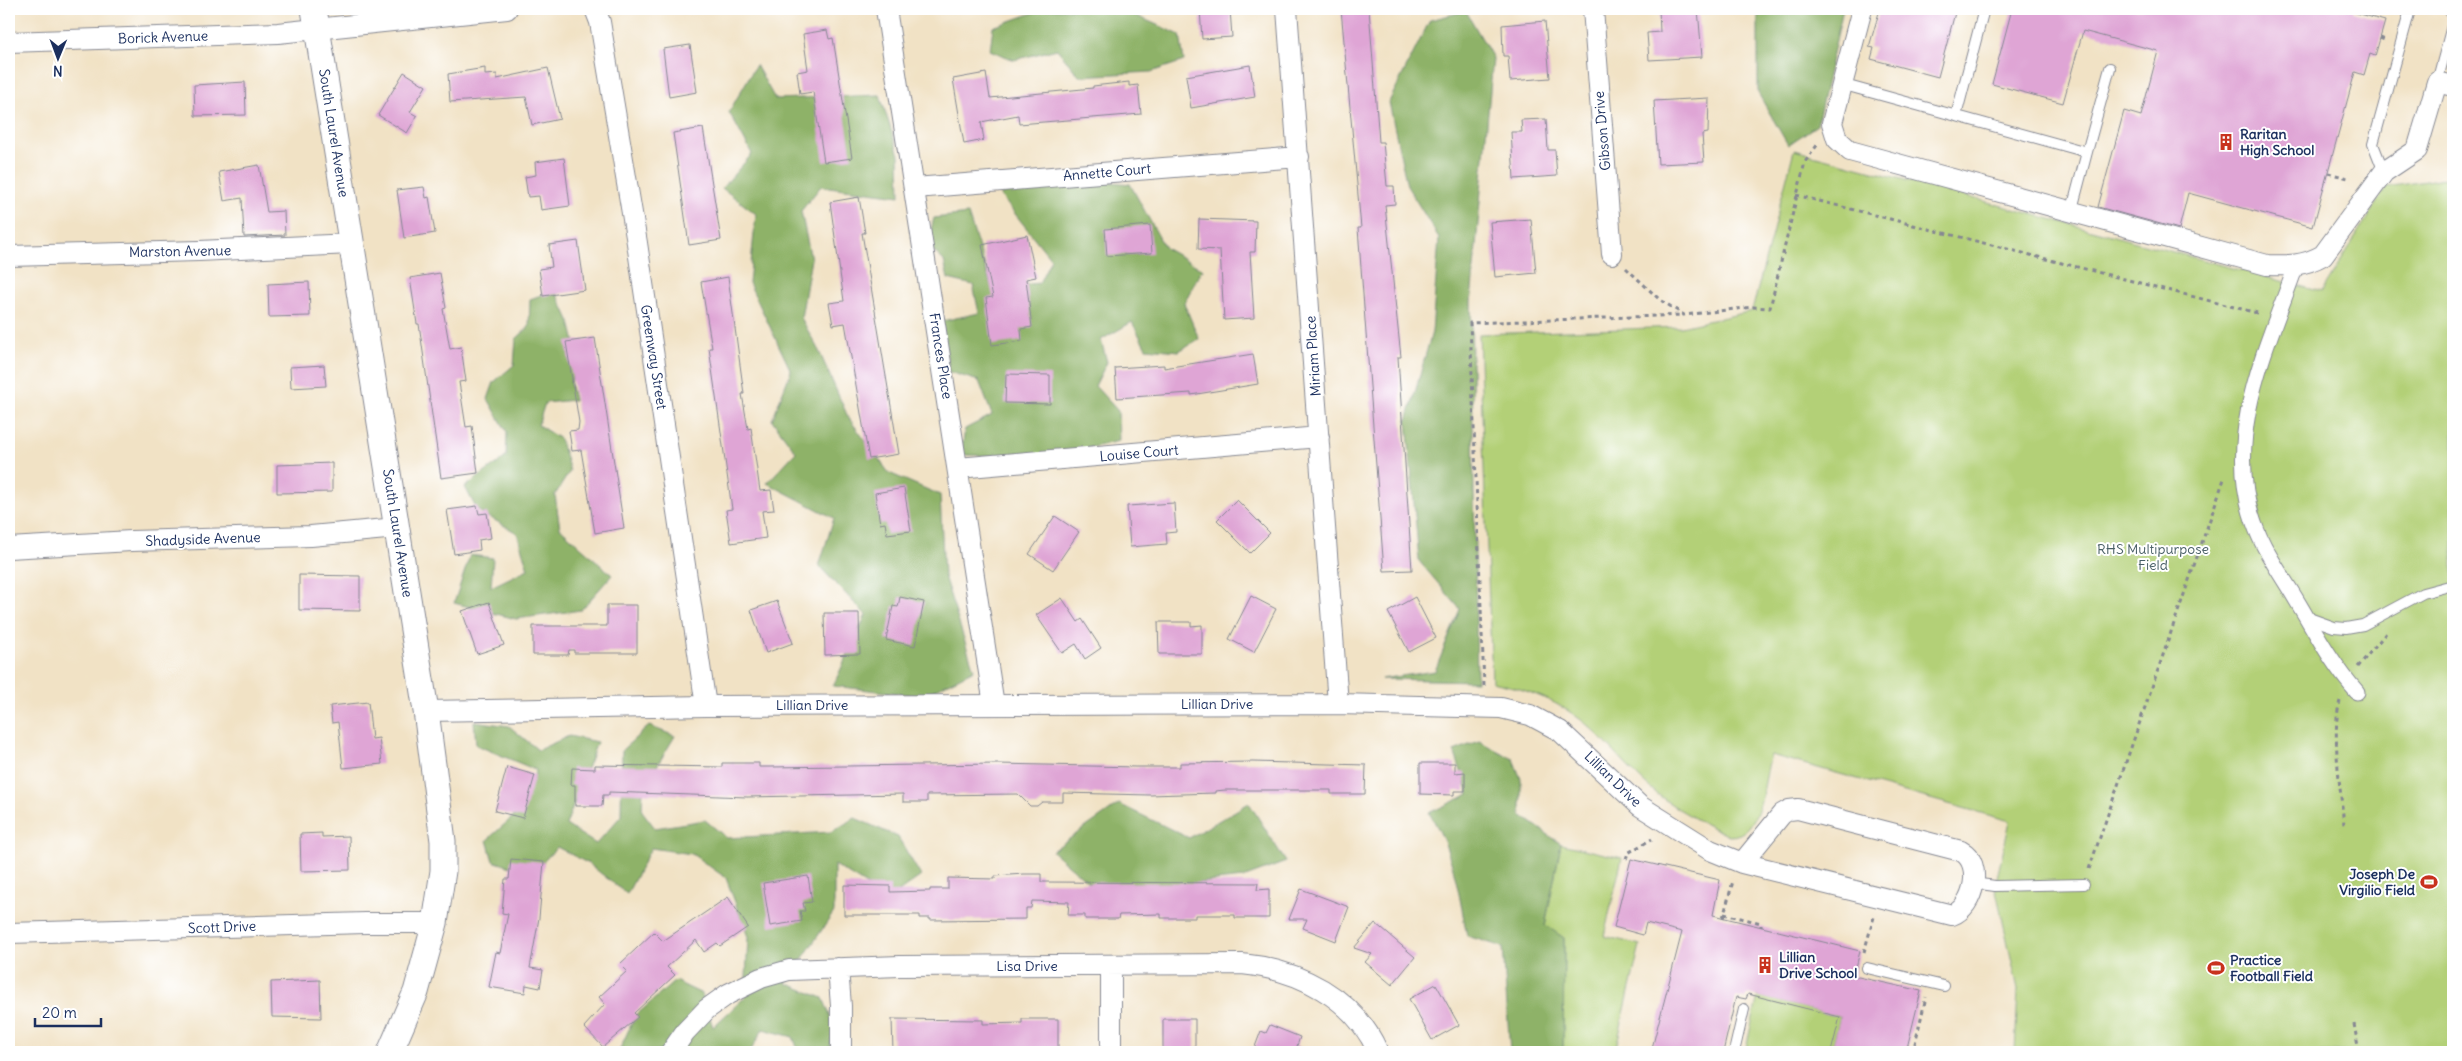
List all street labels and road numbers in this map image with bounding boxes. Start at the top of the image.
street label: Borick Avenue [118,26,208,48]
street label: South Laurel Avenue [315,67,353,199]
street label: Gibson Drive [1590,90,1614,172]
street label: Annette Court [1062,159,1152,185]
street label: Marston Avenue [129,241,231,261]
street label: Greenway Street [637,303,671,411]
street label: Frances Place [925,312,957,400]
street label: Miriam Place [1301,315,1325,397]
street label: Louise Court [1099,441,1180,465]
street label: South Laurel Avenue [379,467,417,599]
street label: Shadyside Avenue [145,528,261,550]
street label: Lillian Drive [1181,695,1253,713]
street label: Lillian Drive [776,696,848,714]
street label: Lillian Drive [1581,747,1645,811]
street label: Scott Drive [187,917,257,937]
street label: Lisa Drive [996,957,1058,975]

